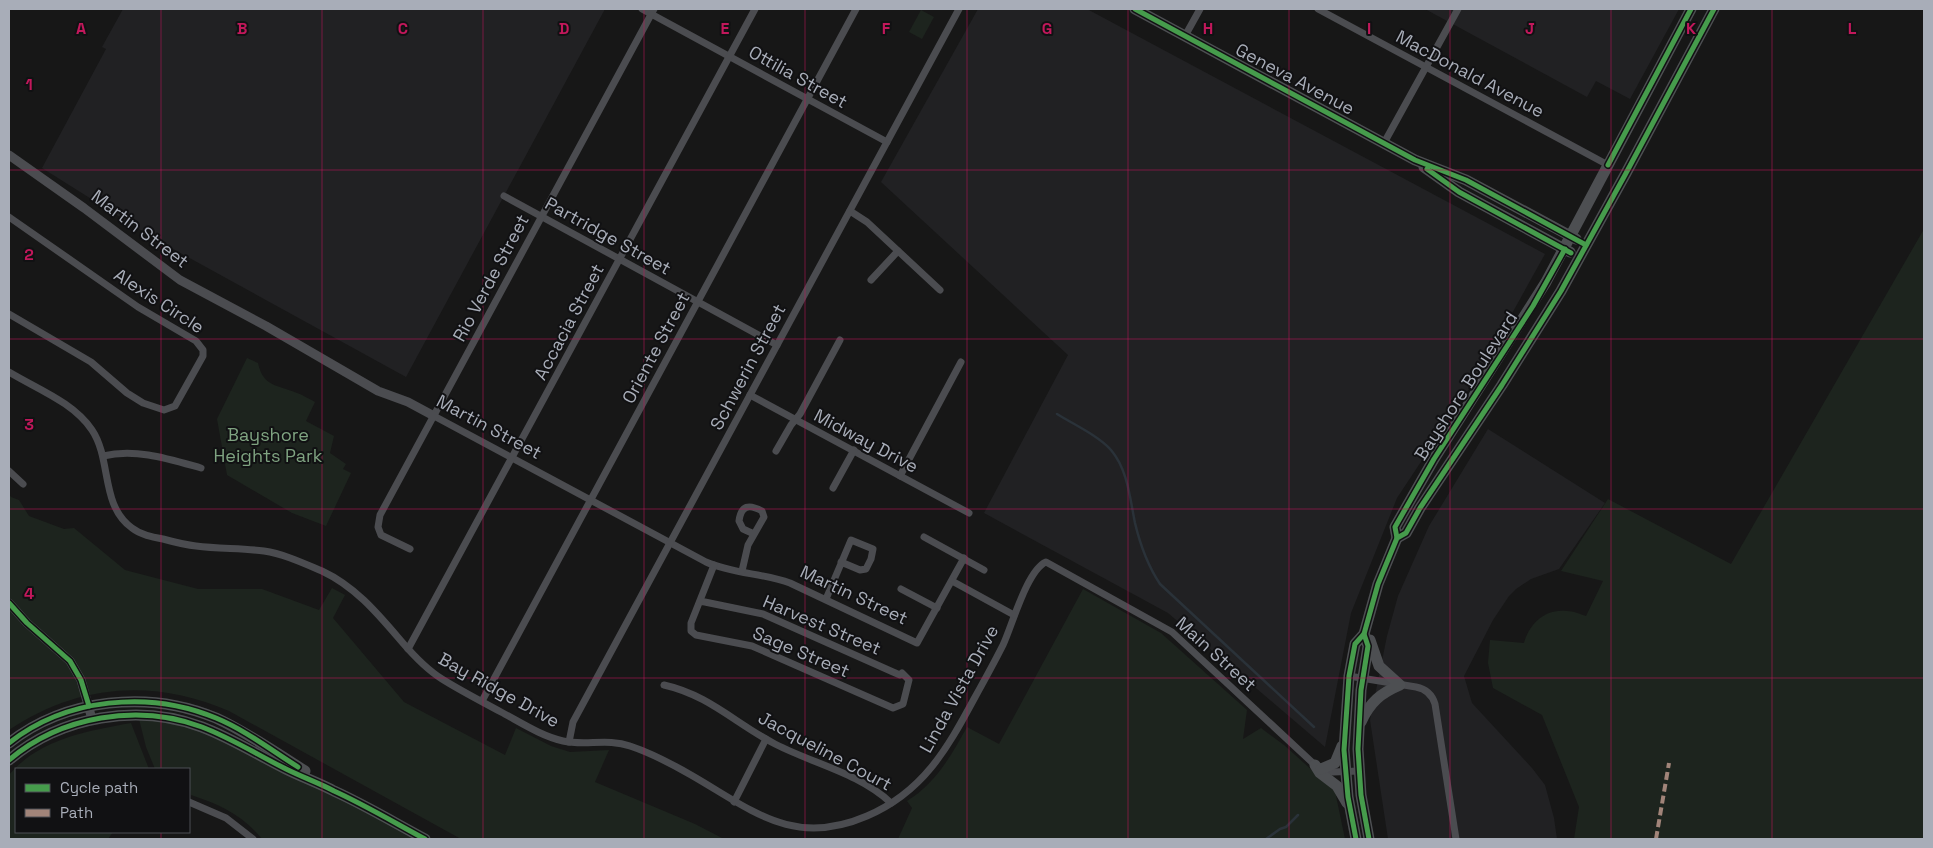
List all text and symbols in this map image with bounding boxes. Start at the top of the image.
text: A [76,18,86,39]
text: B [237,18,247,39]
text: C [398,18,408,39]
text: D [559,18,569,39]
text: E [721,18,730,39]
text: F [882,18,891,39]
text: G [1042,18,1052,39]
text: H [1203,18,1213,39]
text: I [1367,18,1371,39]
text: J [1525,18,1535,39]
text: K [1686,18,1696,39]
text: L [1848,18,1857,39]
street label: MacDonald Avenue [1392,25,1548,122]
street label: Geneva Avenue [1232,38,1359,120]
street label: Ottilia Street [745,40,852,113]
text: 1 [25,74,33,95]
street label: Martin Street [87,184,194,273]
street label: Partridge Street [541,191,675,280]
street label: Rio Verde Street [447,210,534,345]
text: 2 [24,244,34,265]
street label: Accacia Street [528,260,609,384]
street label: Alexis Circle [110,263,209,338]
street label: Oriente Street [617,288,695,407]
street label: Schwerin Street [705,300,790,434]
street label: Bayshore Boulevard [1409,307,1522,465]
street label: Martin Street [433,389,546,464]
street label: Midway Drive [810,403,922,478]
text: 3 [24,414,34,435]
park label: Bayshore Heights Park [213,423,323,467]
street label: Martin Street [797,560,912,629]
text: 4 [24,583,34,604]
street label: Harvest Street [760,589,885,660]
street label: Main Street [1171,611,1262,696]
street label: Sage Street [749,621,853,682]
street label: Linda Vista Drive [914,621,1003,757]
street label: Bay Ridge Drive [435,647,564,732]
street label: Jacqueline Court [754,706,896,796]
legend [15,768,190,833]
text: Cycle path [60,778,138,797]
text: Path [60,803,93,822]

